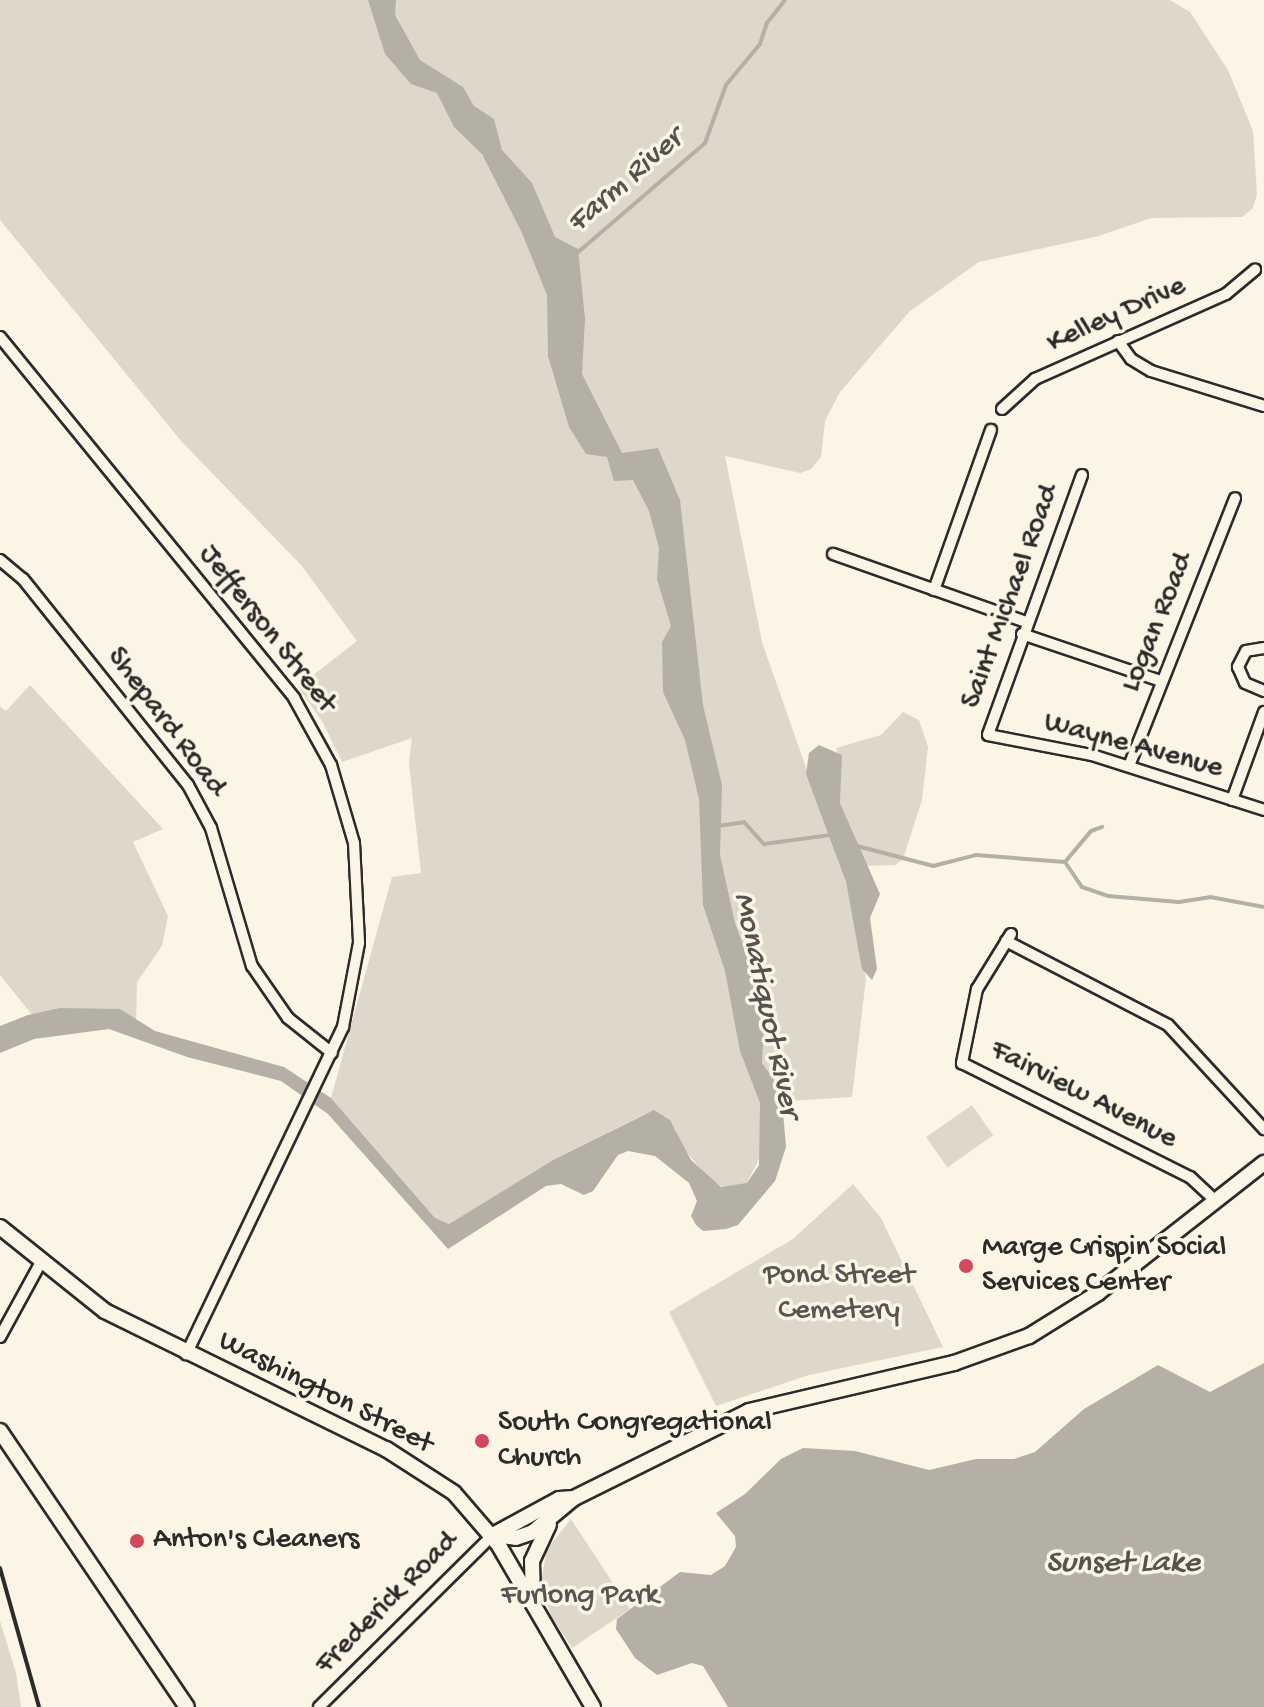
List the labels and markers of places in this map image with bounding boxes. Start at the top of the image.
place label: Marge Crispin Social Services Center [982,1231,1226,1302]
marker: Marge Crispin Social Services Center [957,1257,975,1275]
place label: South Congregational Church [498,1406,772,1476]
marker: South Congregational Church [473,1432,491,1450]
place label: Anton's Cleaners [153,1523,359,1559]
marker: Anton's Cleaners [128,1532,146,1550]

